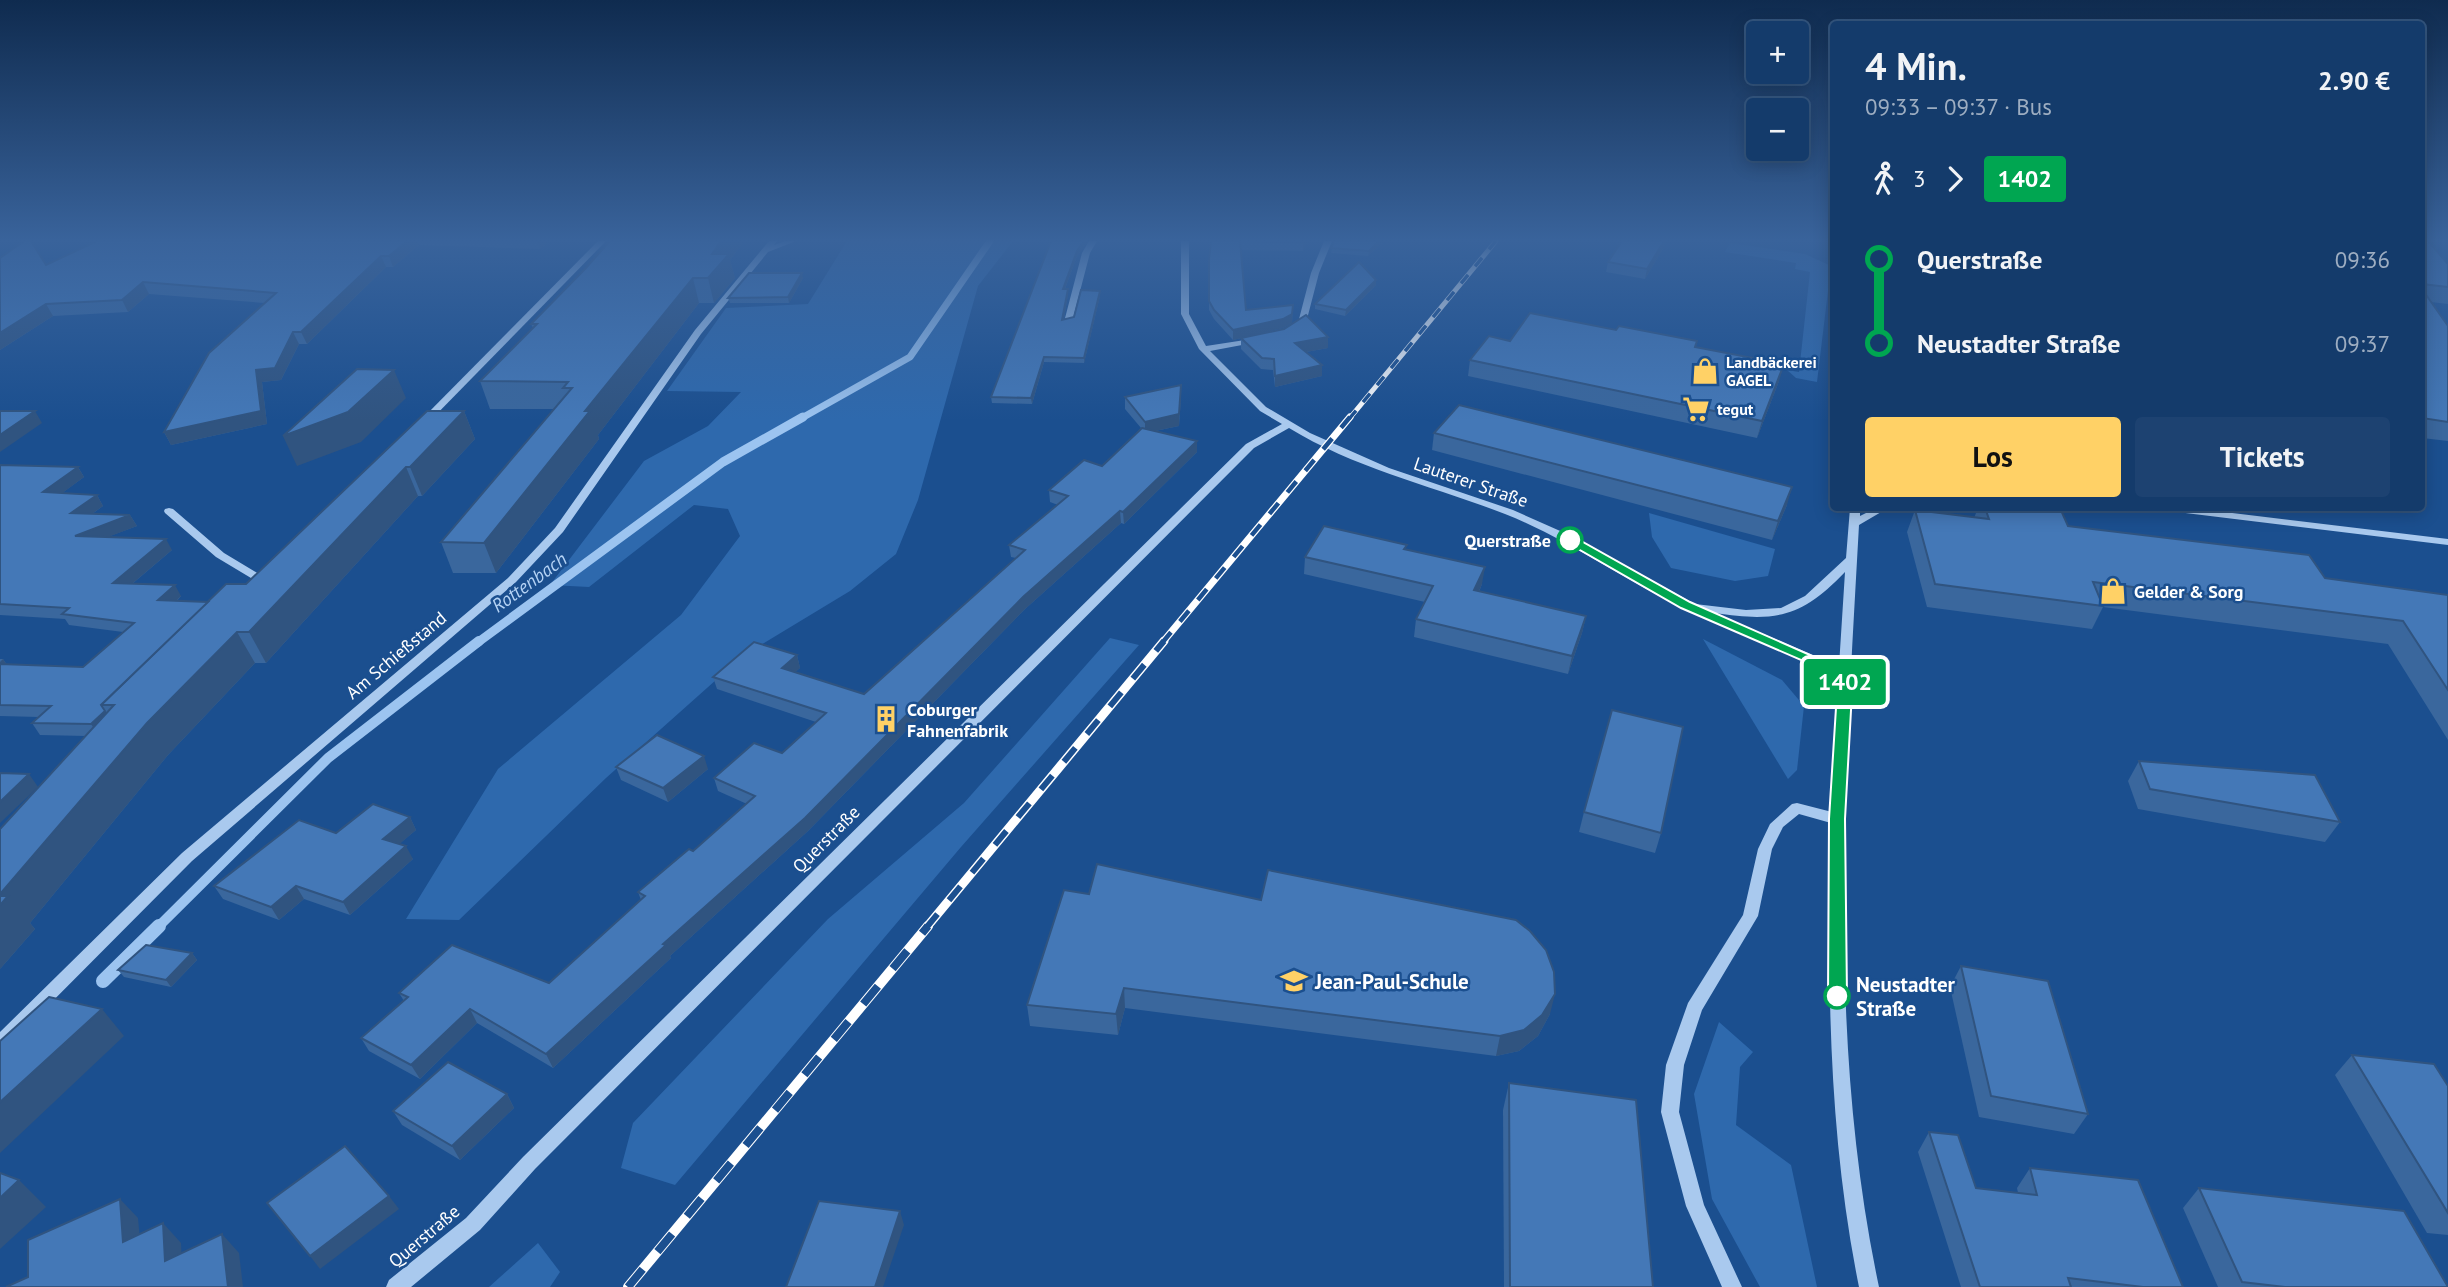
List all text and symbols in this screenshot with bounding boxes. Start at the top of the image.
map controls [1746,21,1809,161]
button: + [1746,21,1809,84]
text: 4 Min. [1865,41,1967,90]
text: 2.90 € [2318,64,2390,97]
text: 09:33 – 09:37 · Bus [1865,92,2052,121]
button: − [1746,98,1809,161]
icon: walk [1865,160,1903,198]
icon: forward [1936,160,1974,198]
text: 1402 [1998,163,2052,194]
text: 3 [1913,164,1926,193]
text: Querstraße [1917,243,2042,276]
text: 09:36 [2335,245,2390,274]
text: Neustadter Straße [1917,327,2121,360]
text: 09:37 [2335,329,2390,358]
place label: Landbäckerei GAGEL [1726,352,1817,390]
shop icon: Landbäckerei GAGEL [1690,356,1720,386]
supermarket icon: tegut [1681,394,1711,424]
place label: tegut [1717,399,1754,419]
button: Los [1865,417,2121,497]
button: Tickets [2135,417,2390,497]
street label: Lauterer Straße [1411,452,1531,512]
marker: Querstraße [1557,527,1583,553]
place label: Querstraße [1464,529,1551,552]
water label: Rottenbach [487,547,571,617]
shop icon: Gelder & Sorg [2098,576,2128,606]
place label: Gelder & Sorg [2134,580,2244,603]
street label: Am Schießstand [341,606,451,704]
line badge: 1402 [1796,659,1894,705]
text: 1402 [1818,666,1872,697]
place label: Coburger Fahnenfabrik [907,698,1008,742]
building icon: Coburger Fahnenfabrik [871,704,901,734]
street label: Querstraße [788,801,864,877]
school or university icon: Jean-Paul-Schule [1279,966,1309,996]
place label: Jean-Paul-Schule [1314,968,1469,995]
place label: Neustadter Straße [1856,971,1956,1022]
marker: Neustadter Straße [1824,983,1850,1009]
street label: Querstraße [384,1200,464,1272]

